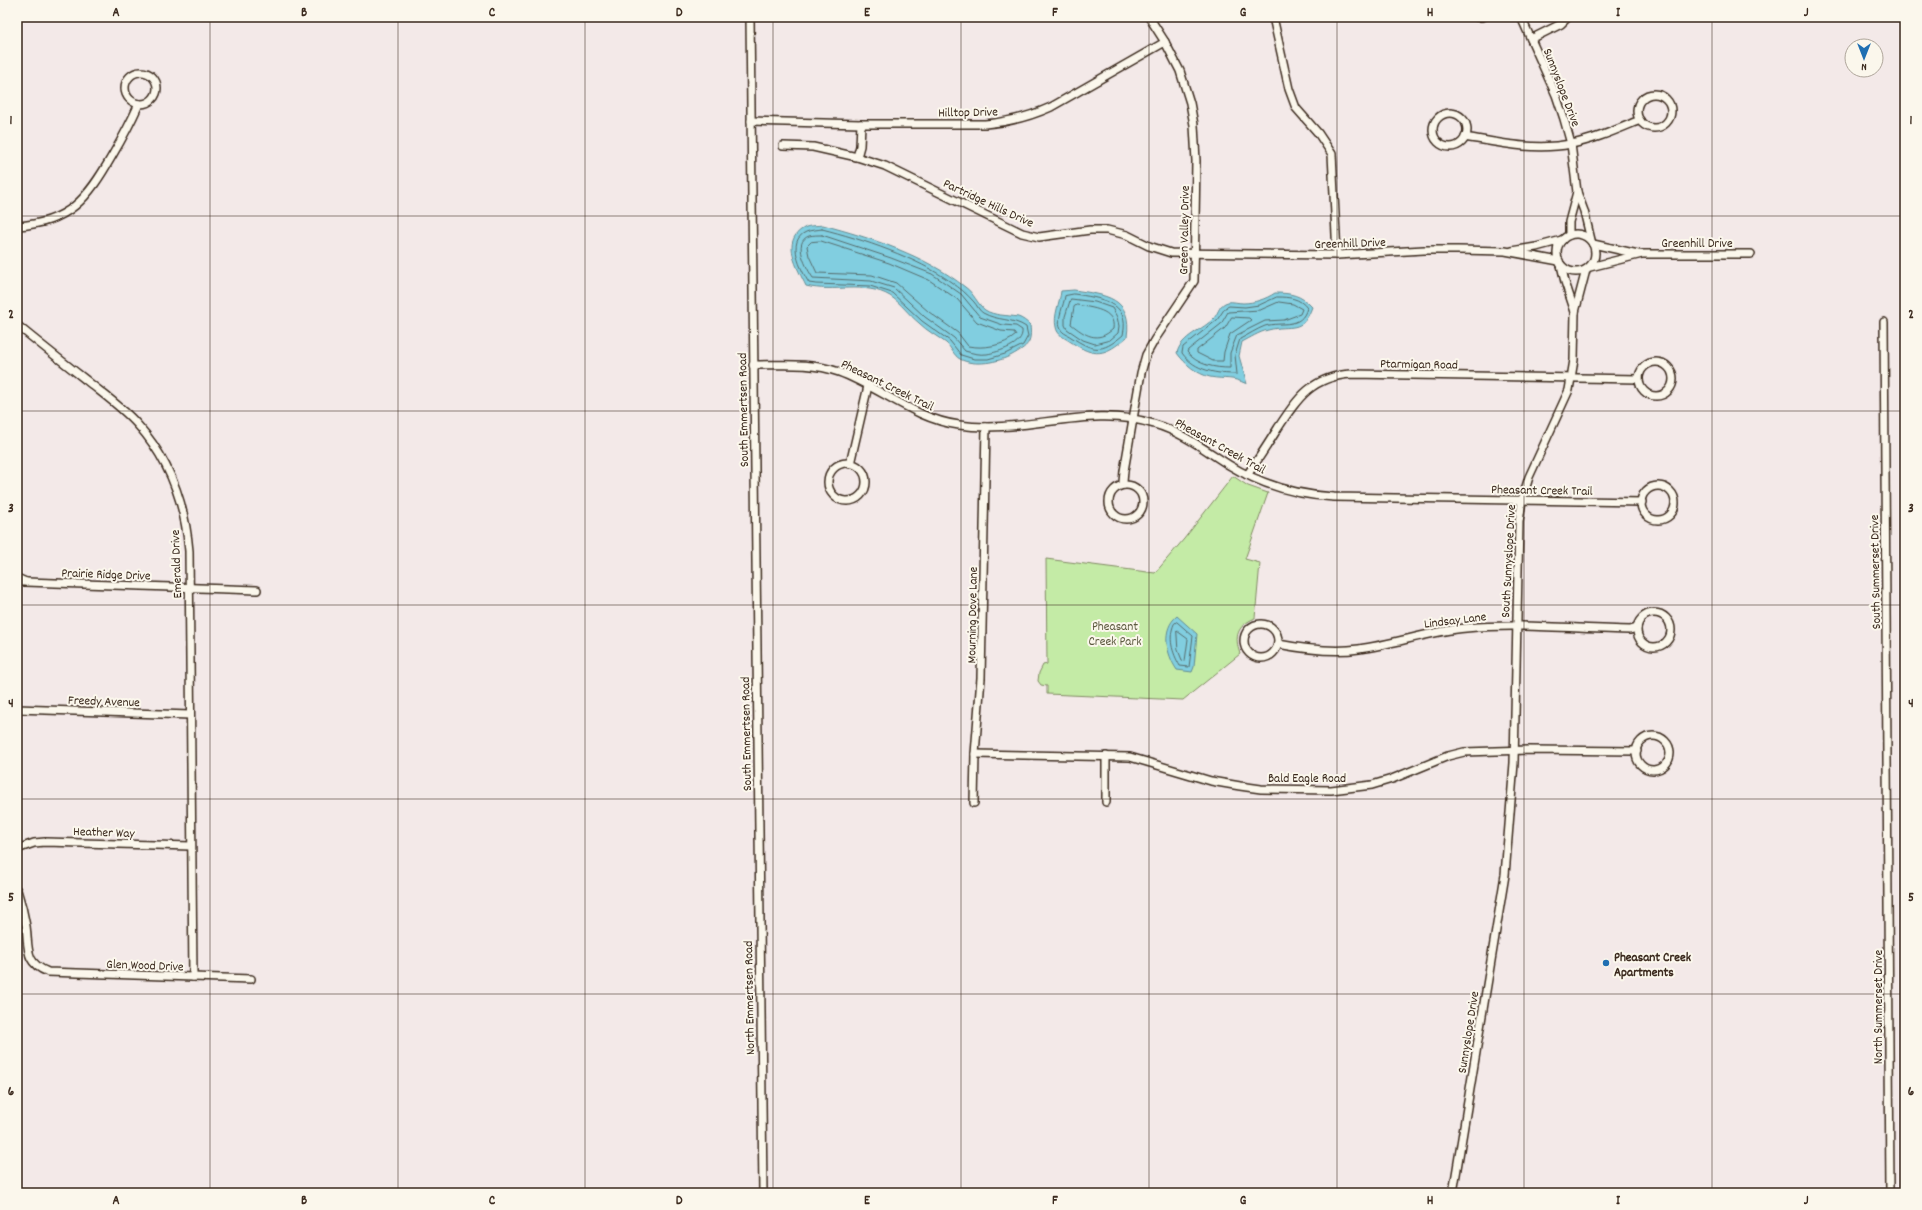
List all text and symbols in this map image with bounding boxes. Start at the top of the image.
text: A [112,4,120,23]
text: B [301,4,307,23]
text: C [489,4,496,23]
text: D [676,4,683,23]
text: E [864,4,871,23]
text: F [1052,4,1058,23]
text: G [1240,4,1247,23]
text: H [1427,4,1434,23]
text: I [1616,4,1621,23]
text: J [1804,4,1809,23]
north arrow [1844,38,1884,78]
street label: Sunnyslope Drive [1537,46,1584,130]
text: N [1861,58,1867,74]
street label: Hilltop Drive [938,103,998,124]
text: 1 [10,112,13,131]
text: 1 [1910,112,1913,131]
street label: Partridge Hills Drive [939,175,1037,234]
street label: Green Valley Drive [1175,185,1196,275]
street label: Greenhill Drive [1314,234,1386,255]
street label: Greenhill Drive [1661,235,1733,254]
text: 2 [8,306,14,325]
text: 2 [1908,306,1914,325]
street label: South Emmertsen Road [734,353,755,467]
street label: Pheasant Creek Trail [837,355,937,417]
street label: Ptarmigan Road [1380,355,1458,376]
street label: Pheasant Creek Trail [1171,414,1269,480]
street label: Pheasant Creek Trail [1491,481,1593,502]
text: 3 [8,500,14,519]
text: 3 [1908,500,1914,519]
street label: South Sunnyslope Drive [1497,504,1522,618]
street label: South Summerset Drive [1866,514,1887,629]
street label: Emerald Drive [167,529,188,599]
street label: Prairie Ridge Drive [61,564,151,587]
street label: Mourning Dove Lane [963,566,984,664]
street label: Lindsay Lane [1423,608,1488,635]
park label: Pheasant Creek Park [1088,618,1142,652]
street label: South Emmertsen Road [737,677,758,791]
street label: Freedy Avenue [68,692,140,713]
text: 4 [8,695,14,714]
text: 4 [1908,695,1914,714]
street label: Bald Eagle Road [1268,770,1346,789]
street label: Heather Way [73,823,136,844]
text: 5 [8,889,14,908]
text: 5 [1908,889,1914,908]
street label: North Emmertsen Road [740,941,761,1055]
place label: Pheasant Creek Apartments [1614,949,1692,983]
street label: North Summerset Drive [1870,949,1889,1064]
street label: Glen Wood Drive [106,956,184,977]
marker: Pheasant Creek Apartments [1601,958,1611,968]
street label: Sunnyslope Drive [1454,990,1485,1075]
text: 6 [8,1083,15,1102]
text: 6 [1908,1083,1915,1102]
text: A [112,1192,120,1210]
text: B [301,1192,307,1210]
text: C [489,1192,496,1210]
text: D [676,1192,683,1210]
text: E [864,1192,871,1210]
text: F [1052,1192,1058,1210]
text: G [1240,1192,1247,1210]
text: H [1427,1192,1434,1210]
text: I [1616,1192,1621,1210]
text: J [1804,1192,1809,1210]

